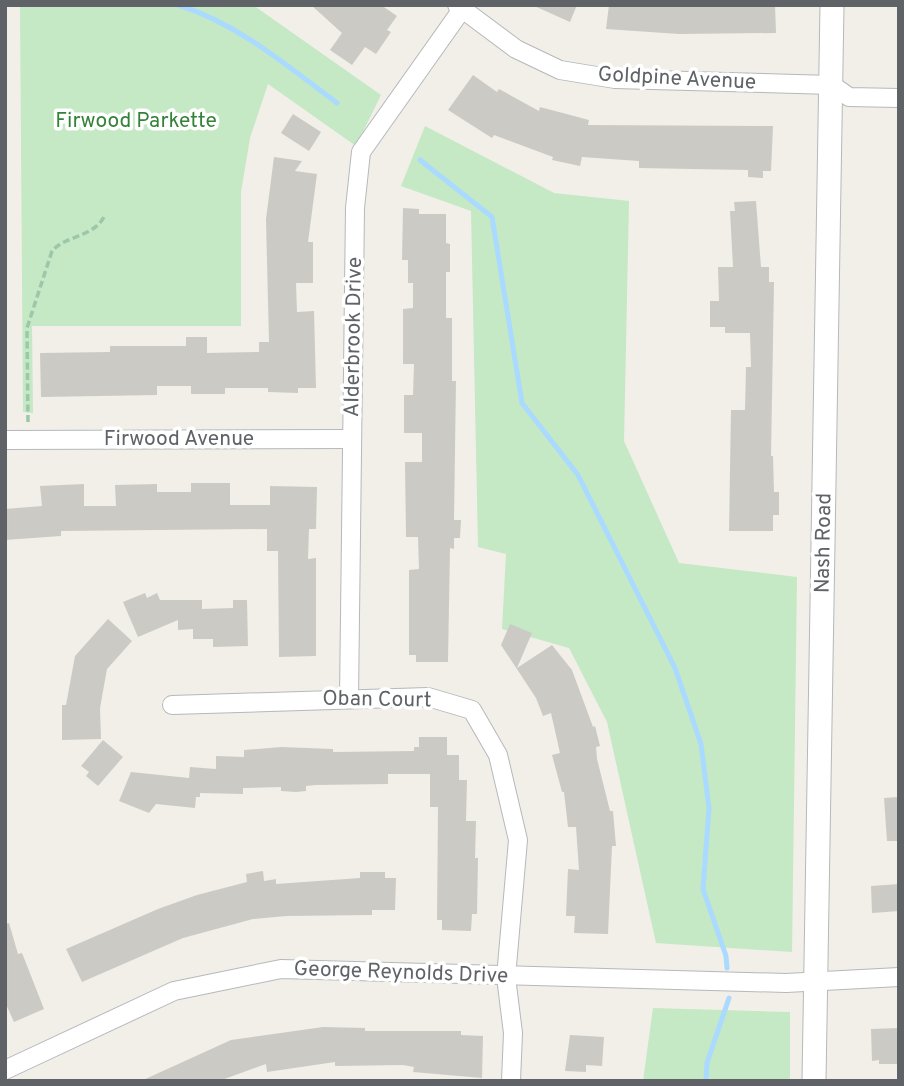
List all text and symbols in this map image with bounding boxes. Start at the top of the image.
street label: Goldpine Avenue [597,61,757,97]
park label: Firwood Parkette [55,108,217,135]
street label: Alderbrook Drive [339,257,369,417]
street label: Firwood Avenue [104,426,254,453]
street label: Nash Road [810,493,838,593]
street label: Oban Court [322,686,432,714]
street label: George Reynolds Drive [293,956,509,990]

